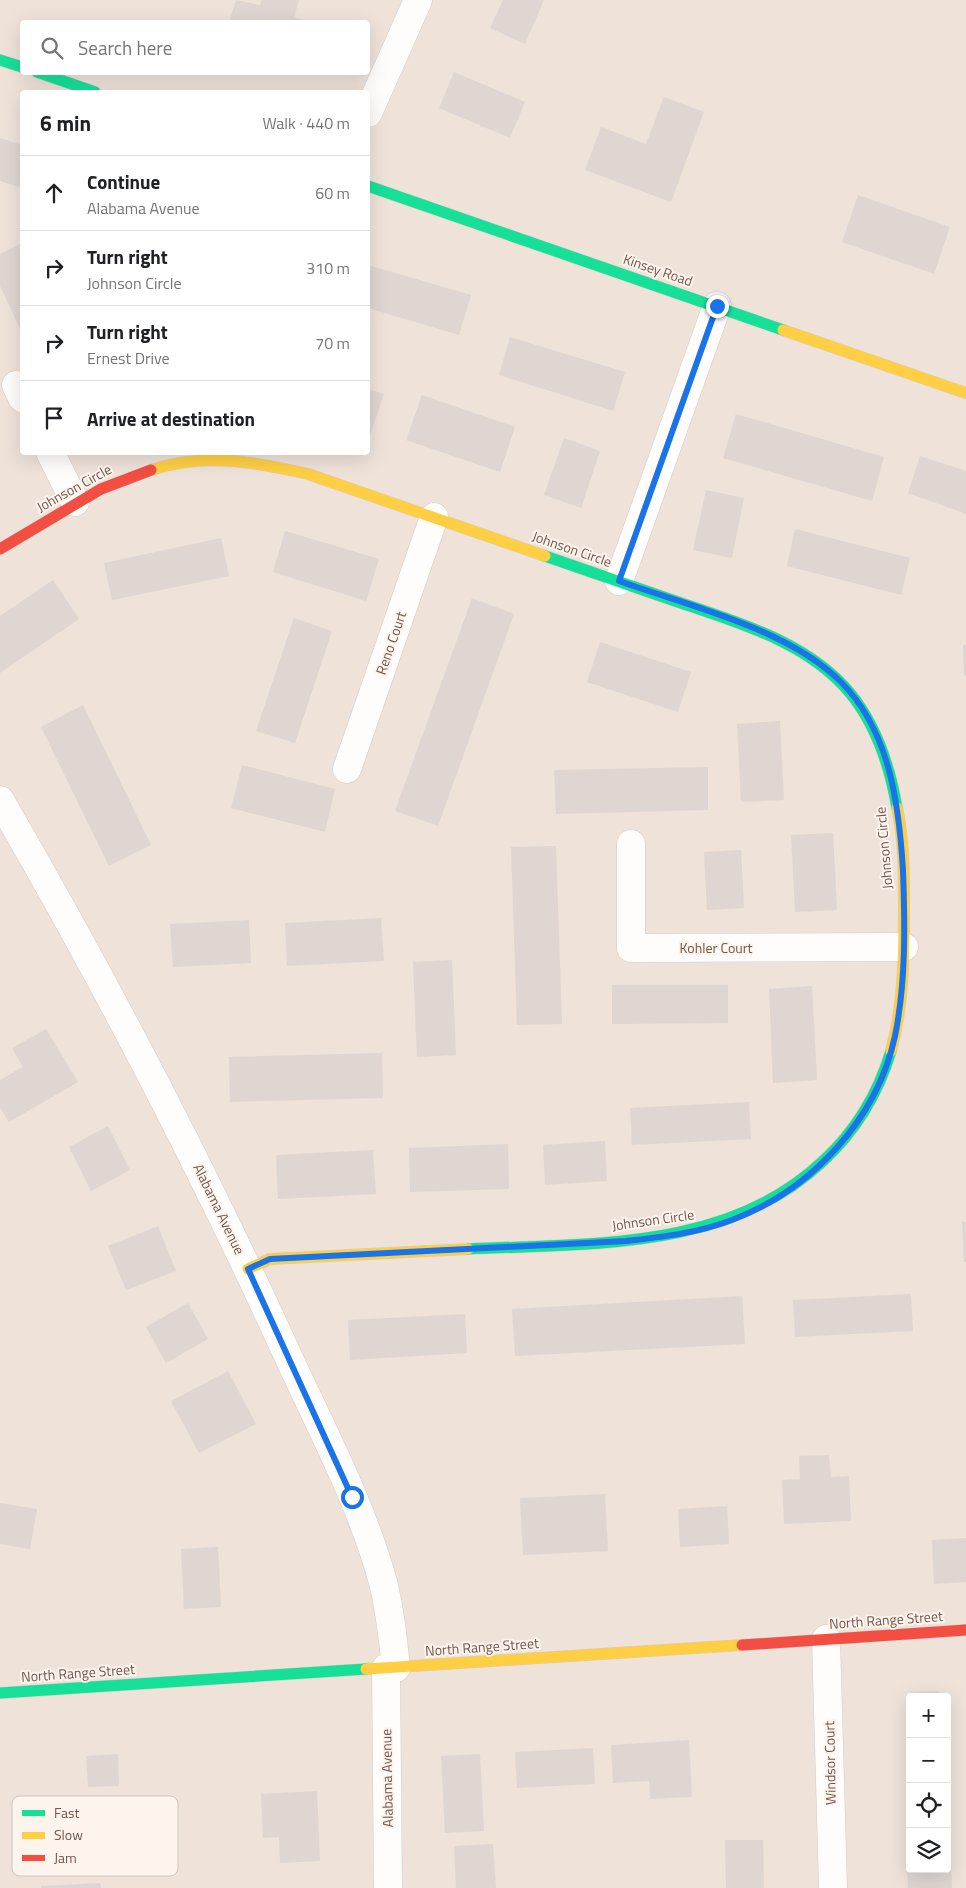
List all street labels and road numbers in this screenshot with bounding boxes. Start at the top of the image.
street label: Kinsey Road [621,248,696,291]
street label: Johnson Circle [33,458,115,517]
street label: Johnson Circle [530,525,615,572]
street label: Reno Court [370,608,411,677]
street label: Johnson Circle [869,806,898,890]
street label: Kohler Court [680,937,753,958]
street label: Alabama Avenue [188,1160,250,1258]
street label: Johnson Circle [611,1203,695,1236]
street label: North Range Street [828,1605,944,1634]
street label: North Range Street [424,1632,540,1661]
street label: North Range Street [20,1658,136,1687]
street label: Windsor Court [818,1721,841,1805]
street label: Alabama Avenue [375,1729,398,1827]

